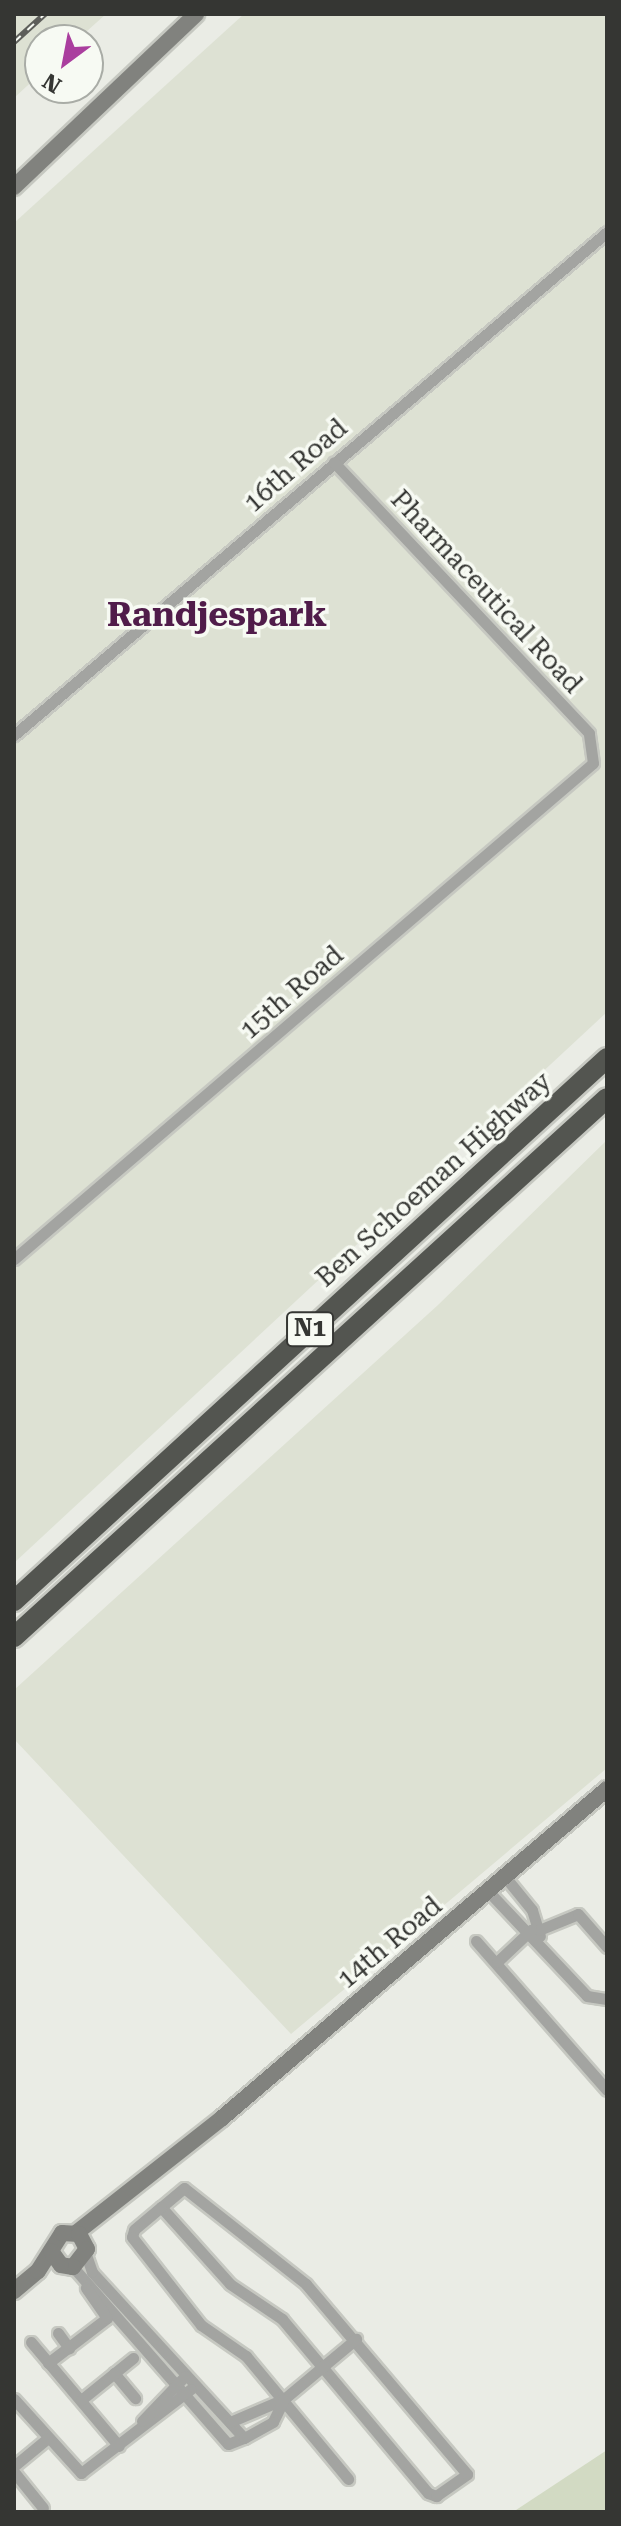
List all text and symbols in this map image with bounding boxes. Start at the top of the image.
north arrow [24,24,104,104]
text: N [38,68,66,98]
street label: 16th Road [238,413,354,519]
street label: Pharmaceutical Road [384,484,588,700]
district label: Randjespark [107,595,327,635]
street label: 15th Road [234,940,350,1046]
street label: Ben Schoeman Highway [310,1066,558,1294]
road number: N1 [286,1309,334,1349]
street label: 14th Road [332,1891,448,1995]

